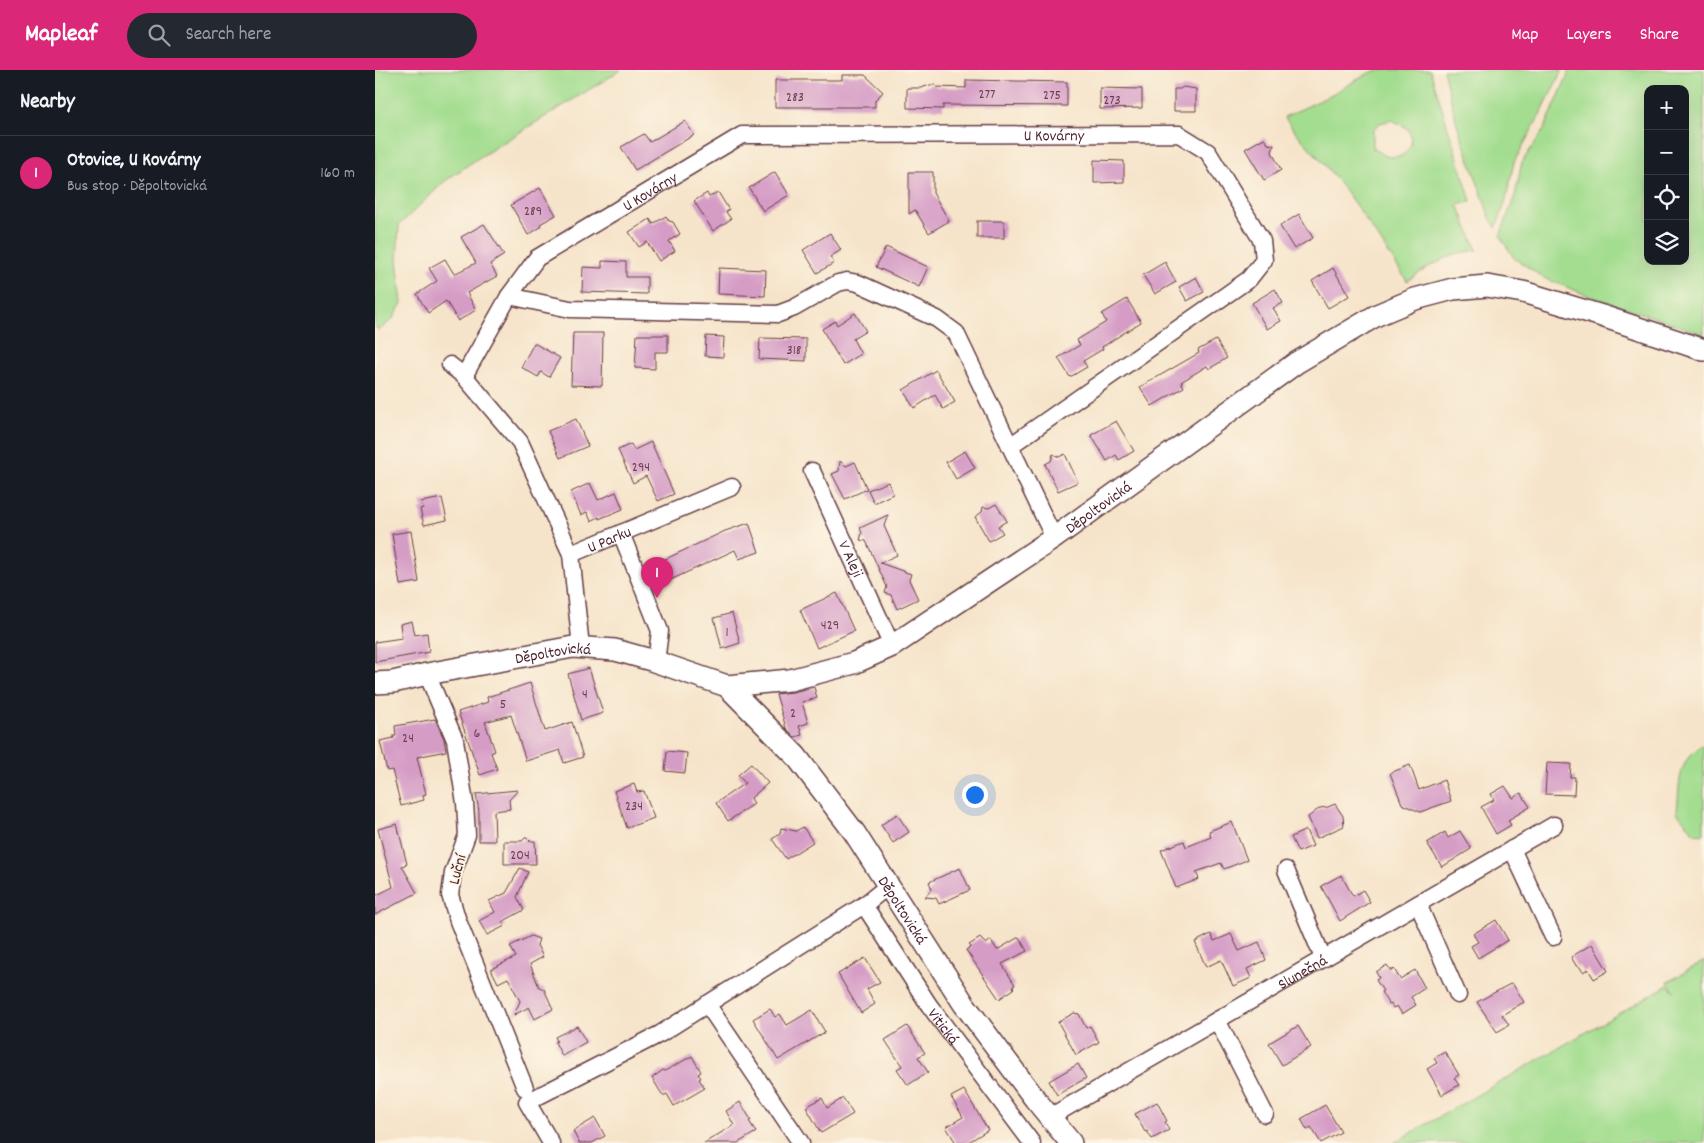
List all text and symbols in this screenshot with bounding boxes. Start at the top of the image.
search box [127,13,477,58]
text: Mapleaf [25,18,97,52]
icon: search [145,21,173,49]
text: Search here [185,22,271,49]
text: Map [1511,23,1538,48]
text: Layers [1566,23,1612,48]
text: Share [1640,23,1679,48]
house number: 277 [979,85,995,105]
map controls [1644,85,1689,265]
button: + [1644,85,1689,130]
house number: 275 [1043,86,1061,106]
text: Nearby [20,88,75,118]
house number: 283 [786,88,804,108]
house number: 273 [1103,91,1121,111]
street label: U Kovárny [1024,125,1085,148]
button: − [1644,130,1689,175]
text: Otovice, U Kovárny [67,148,200,175]
text: 1 [34,162,38,185]
text: 160 m [320,162,355,185]
street label: U Kovárny [619,167,683,218]
text: Bus stop · Děpoltovická [67,175,207,198]
button: locate [1644,175,1689,220]
house number: 289 [524,202,542,222]
button: layers [1644,220,1689,265]
house number: 318 [787,341,802,361]
house number: 294 [632,458,650,478]
street label: Děpoltovická [1061,476,1137,540]
street label: U Parku [584,521,635,560]
street label: V Aleji [831,537,868,582]
pin: 1 [641,557,673,598]
house number: 429 [821,616,839,636]
house number: 1 [725,623,729,643]
street label: Děpoltovická [513,638,592,671]
house number: 4 [582,685,588,705]
house number: 5 [500,695,506,715]
house number: 2 [790,704,796,724]
house number: 6 [474,724,481,744]
house number: 24 [402,729,414,749]
your location [962,782,988,808]
house number: 234 [625,797,643,817]
house number: 204 [510,846,530,866]
street label: Luční [443,851,474,887]
street label: Děpoltovická [871,872,932,950]
street label: Slunečná [1274,950,1332,997]
street label: Vitická [921,1004,964,1050]

